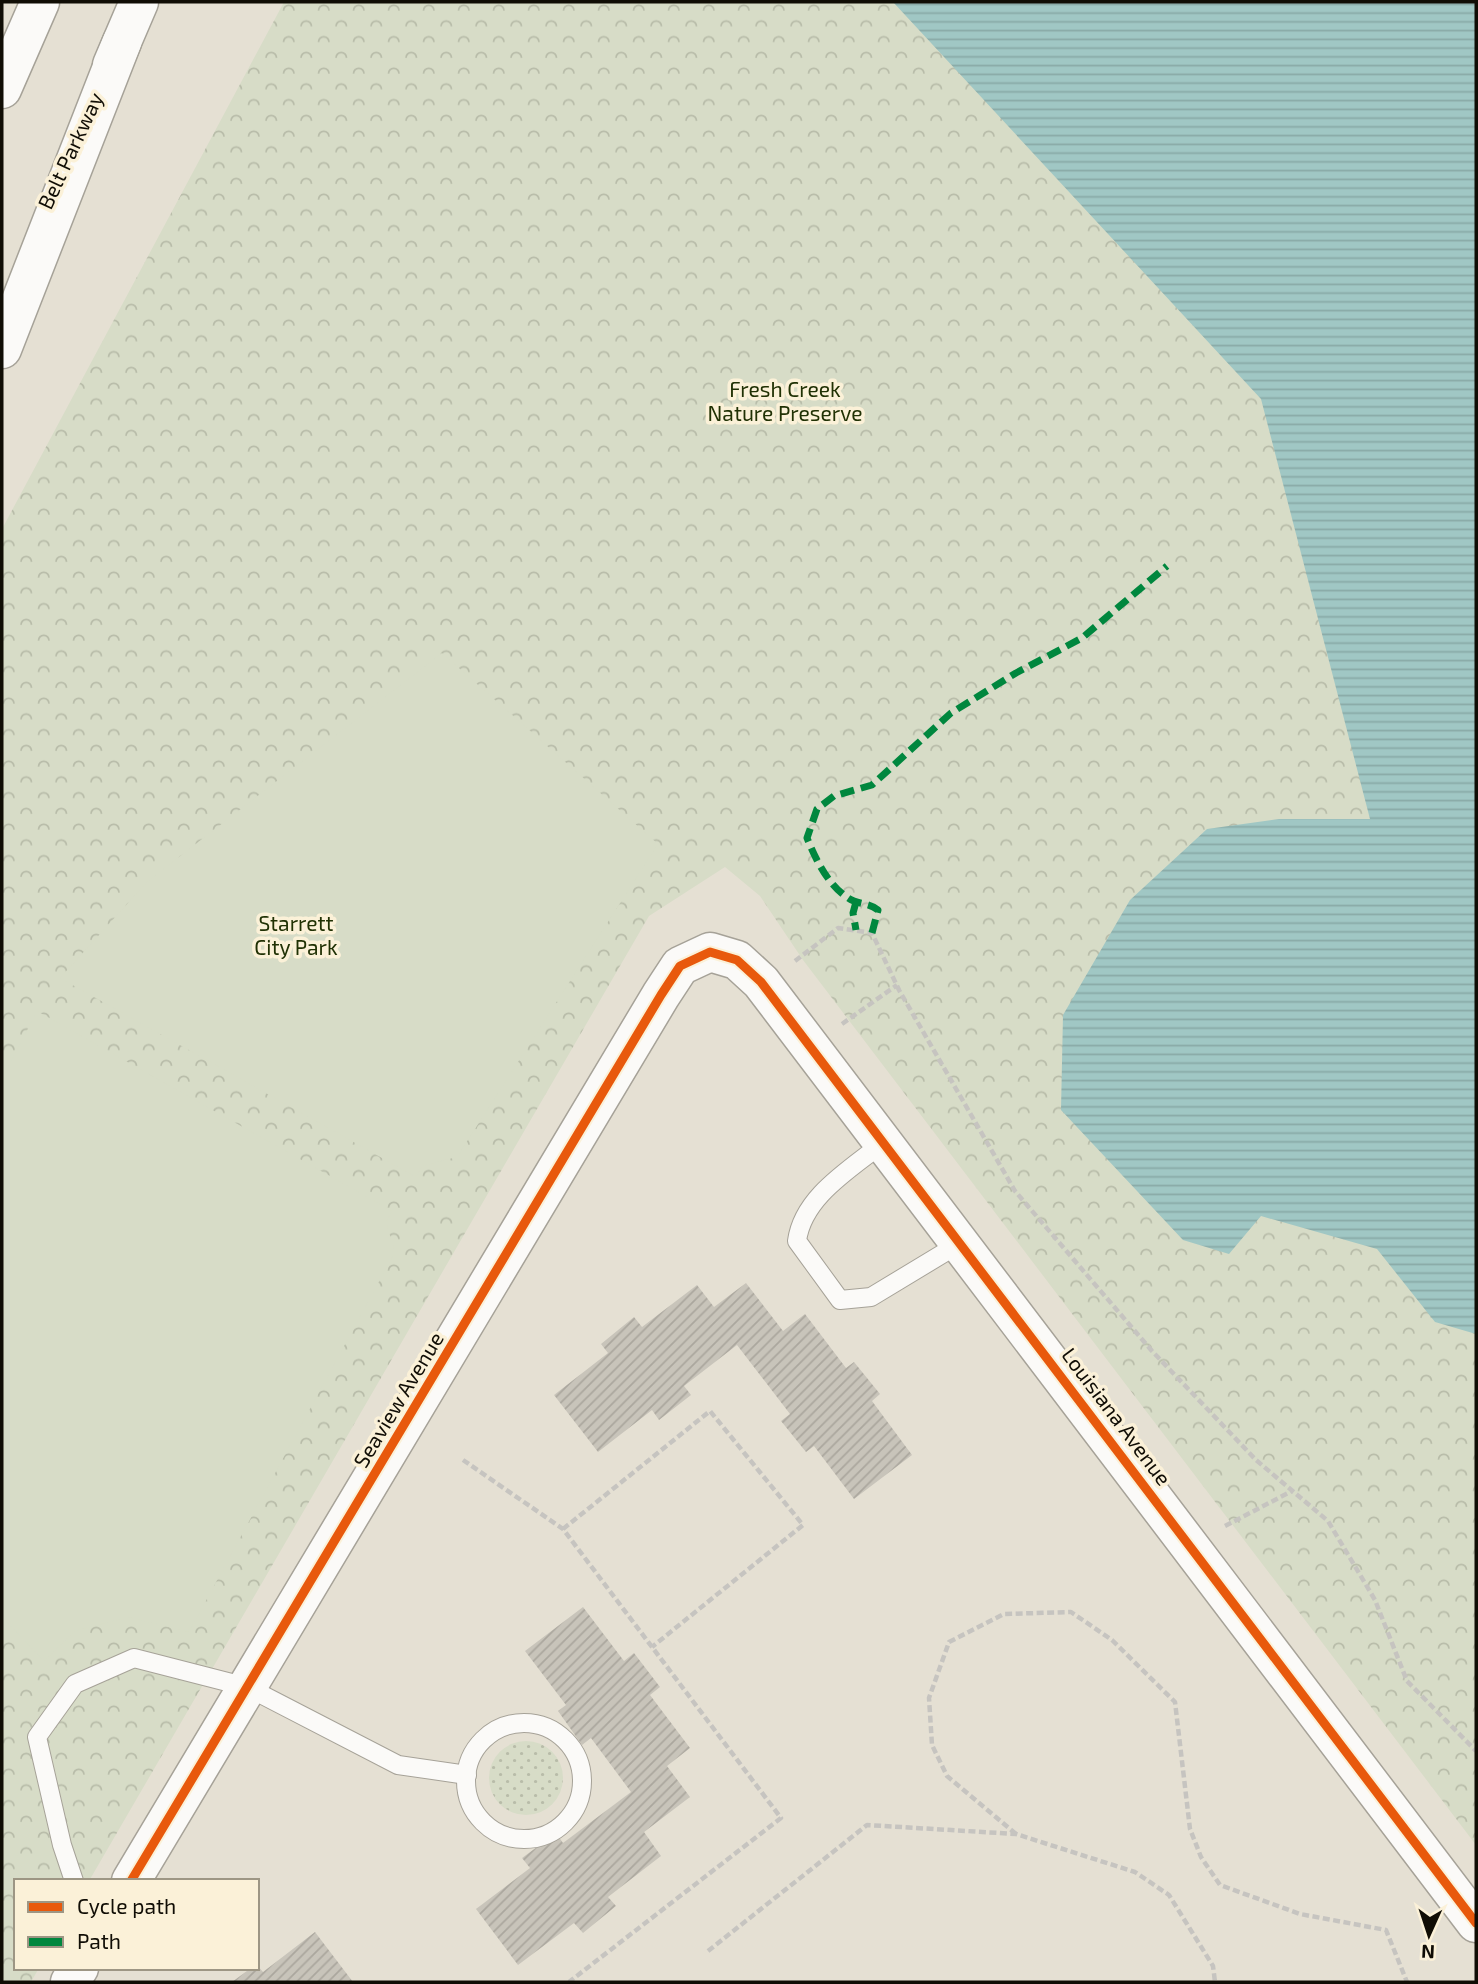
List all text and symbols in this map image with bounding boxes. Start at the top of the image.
street label: Belt Parkway [32,88,108,213]
park label: Fresh Creek Nature Preserve [708,376,862,425]
park label: Starrett City Park [254,910,338,959]
street label: Seaview Avenue [347,1327,448,1472]
street label: Louisiana Avenue [1057,1342,1177,1490]
legend [14,1879,259,1970]
text: Cycle path [77,1893,176,1918]
north arrow [1394,1900,1464,1970]
text: Path [77,1928,121,1953]
text: N [1421,1941,1436,1964]

